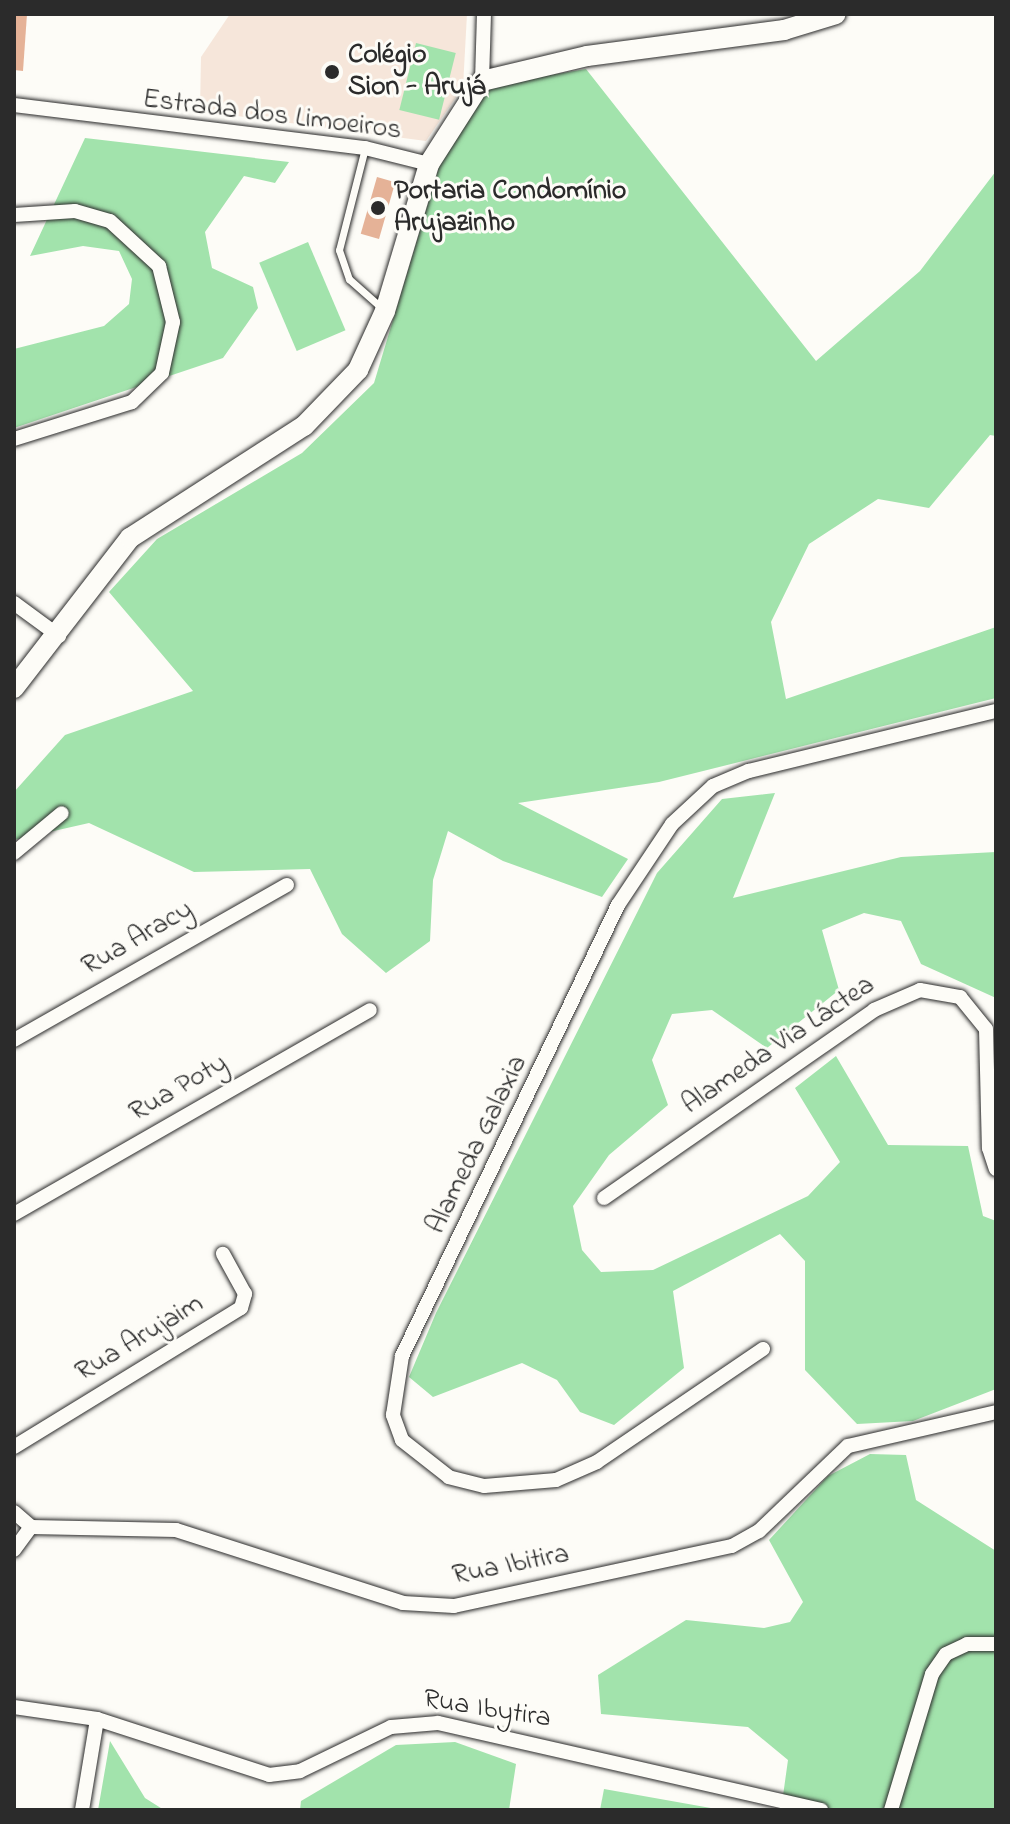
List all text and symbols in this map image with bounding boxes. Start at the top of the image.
place label: Colégio Sion - Arujá [348,39,486,105]
marker: Colégio Sion - Arujá [323,63,341,81]
street label: Estrada dos Limoeiros [141,83,403,149]
place label: Portaria Condomínio Arujazinho [394,175,626,241]
marker: Portaria Condomínio Arujazinho [369,199,387,217]
street label: Rua Aracy [77,894,199,984]
street label: Alameda Via Láctea [676,969,882,1123]
street label: Rua Poty [124,1048,234,1130]
street label: Alameda Galaxia [420,1050,536,1240]
street label: Rua Arujaim [70,1288,210,1390]
street label: Rua Ibitira [450,1538,572,1594]
street label: Rua Ibytira [421,1683,553,1737]

